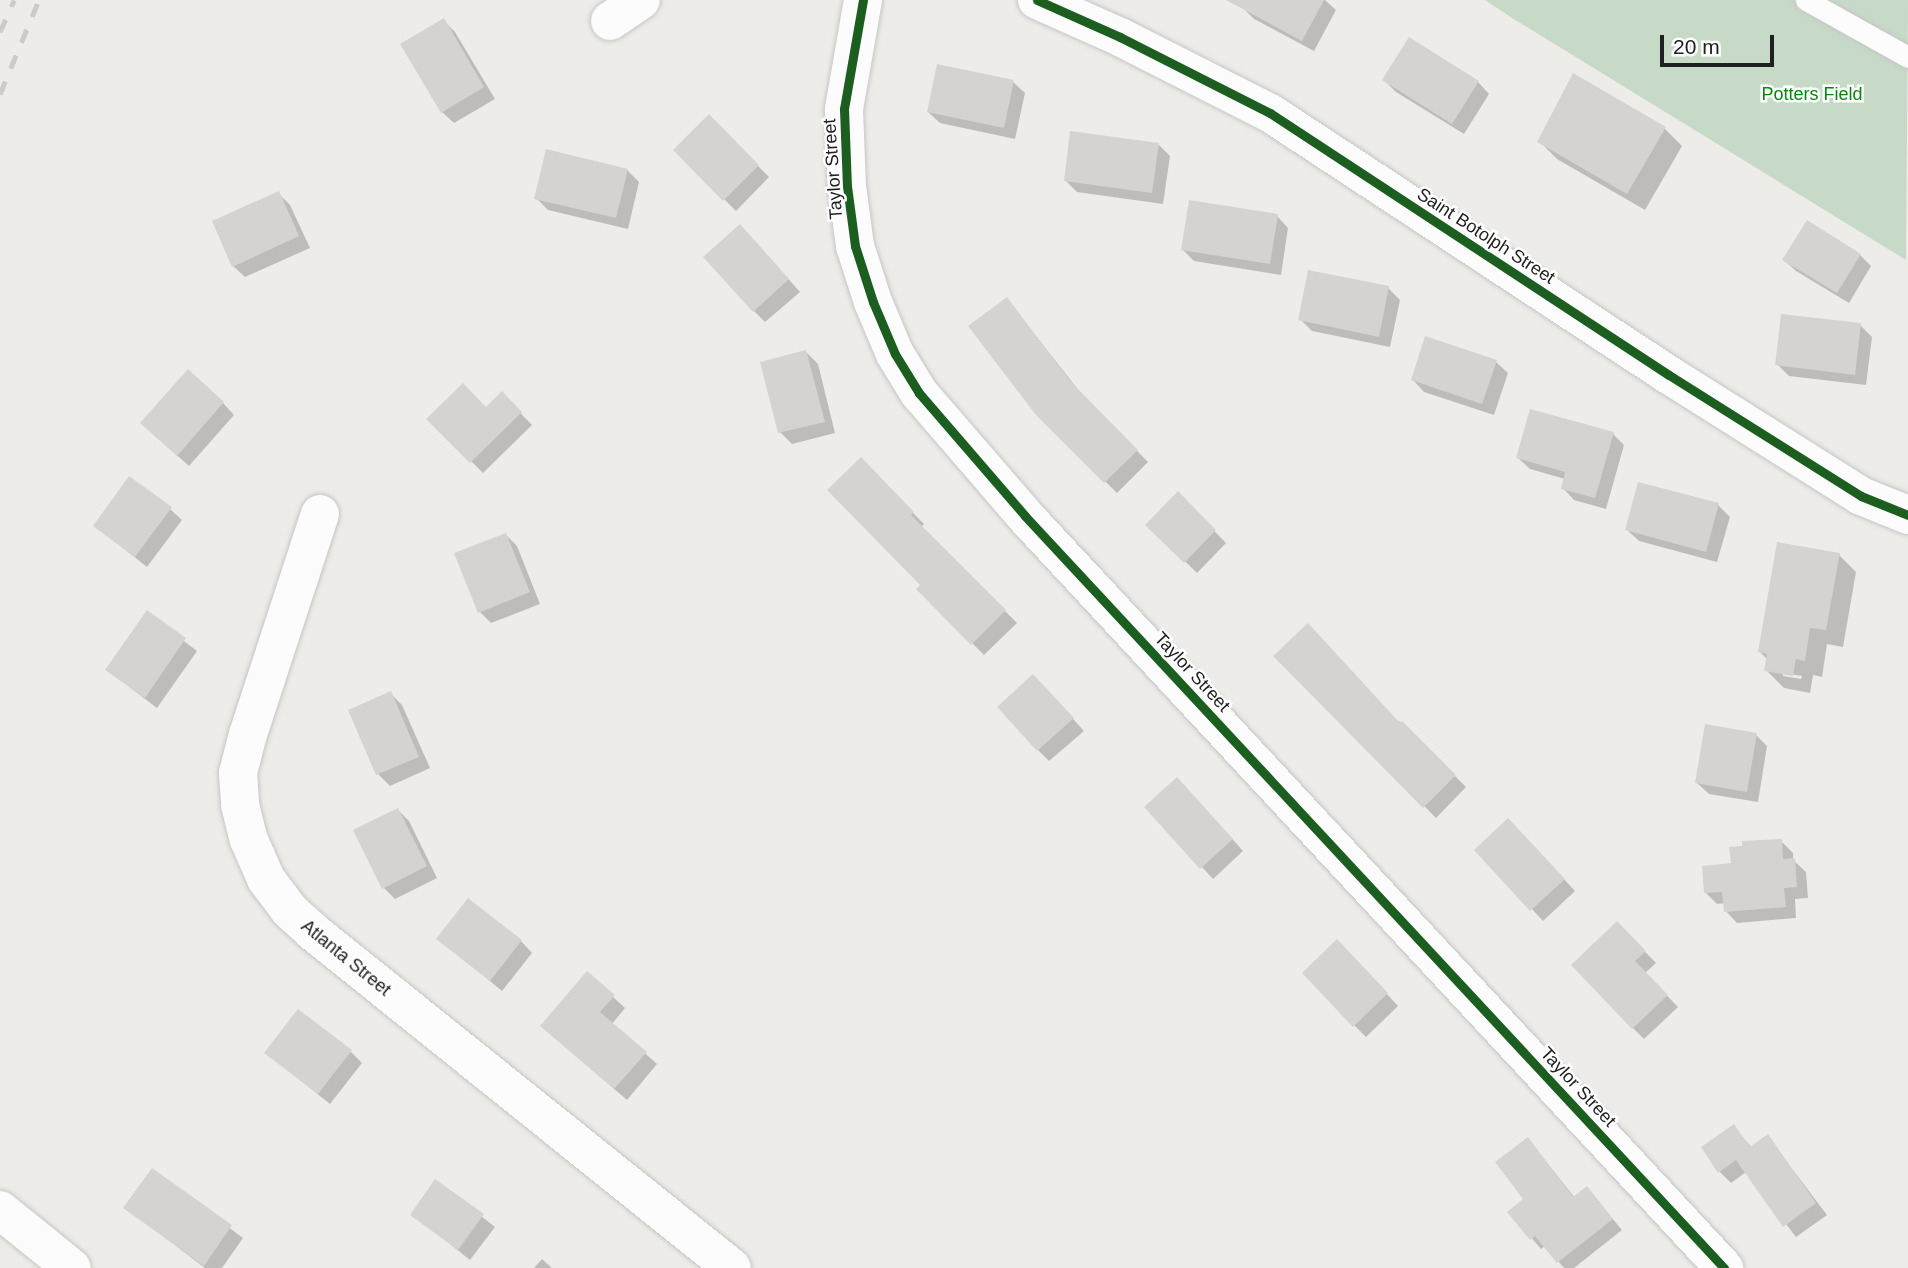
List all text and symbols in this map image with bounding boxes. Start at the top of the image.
scale bar [1663,21,1777,65]
text: 20 m [1673,35,1720,58]
park label: Potters Field [1761,83,1863,105]
street label: Taylor Street [819,118,847,220]
street label: Saint Botolph Street [1413,183,1559,289]
street label: Taylor Street [1150,628,1234,716]
street label: Atlanta Street [297,915,395,1001]
street label: Taylor Street [1536,1043,1620,1131]

